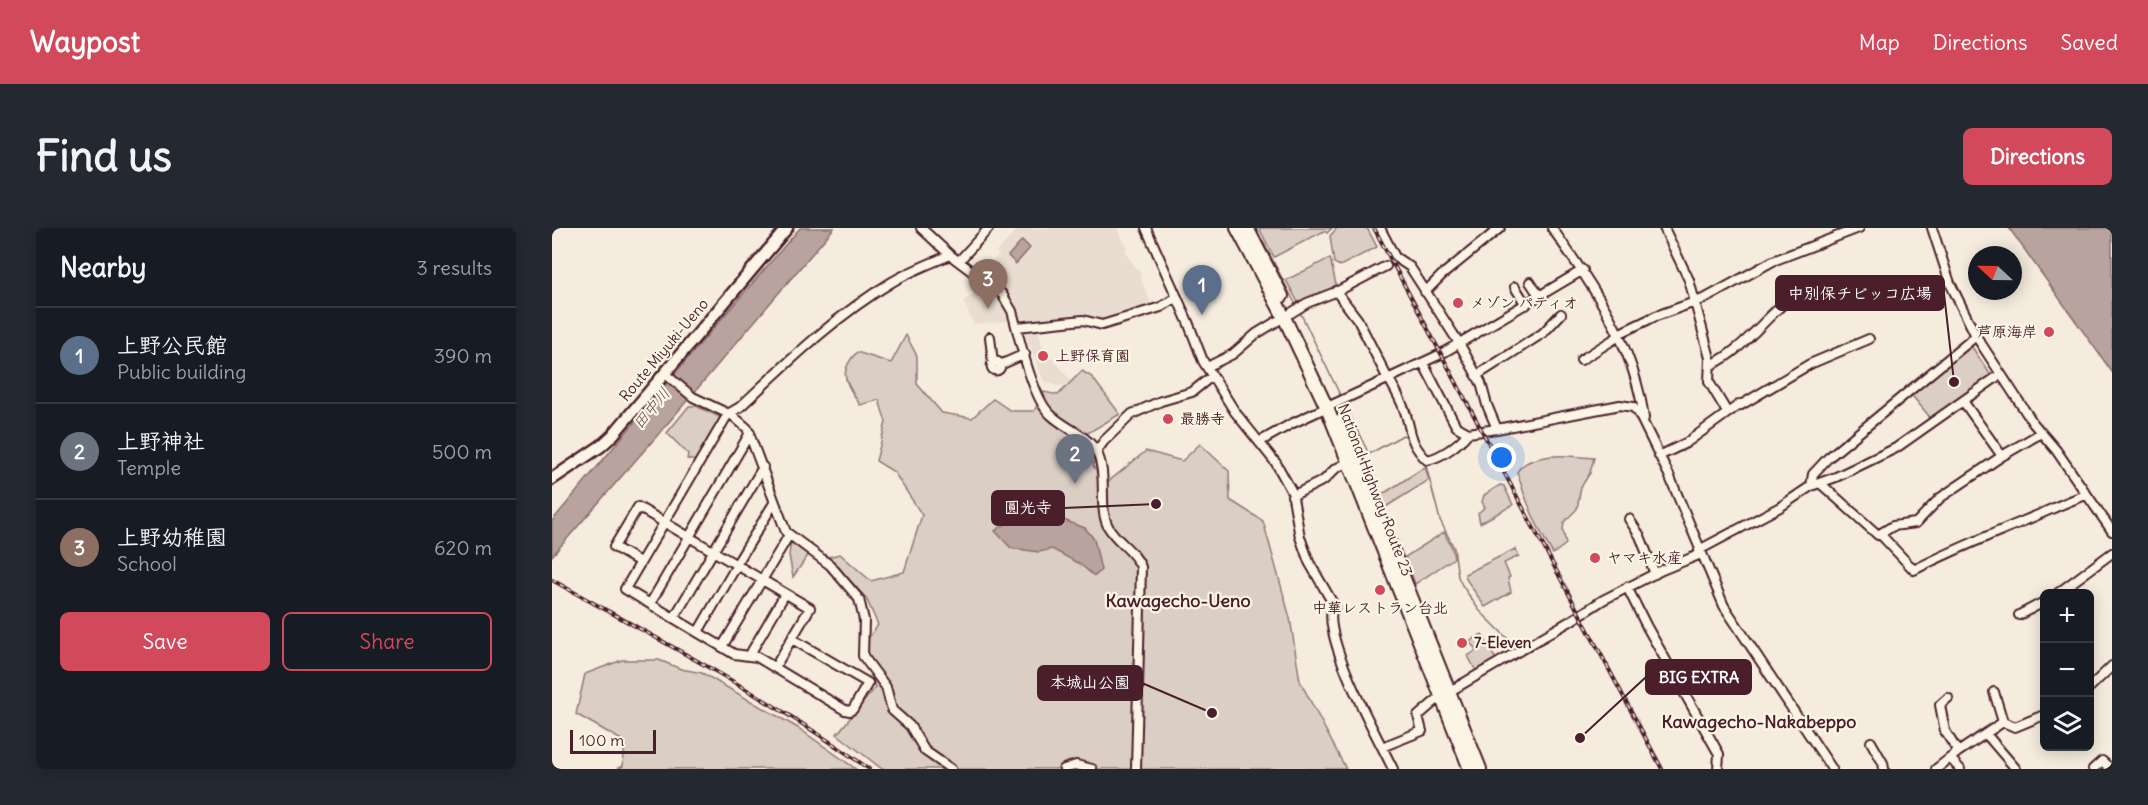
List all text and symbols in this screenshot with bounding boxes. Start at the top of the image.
text: Waypost [30,24,140,60]
text: Map [1859,29,1900,56]
text: Directions [1933,29,2027,56]
text: Saved [2060,29,2118,56]
button: Directions [1963,128,2112,185]
text: Find us [36,130,172,182]
north arrow [1968,246,2022,300]
text: Nearby [60,251,146,284]
text: 3 results [416,255,492,280]
pin: 3 [968,260,1008,309]
pin: 1 [1182,266,1222,315]
callout: 中別保チビッコ広場 [1776,276,1944,310]
text: 中別保チビッコ広場 [1788,283,1932,303]
place label: メゾン パティオ [1470,293,1578,312]
street label: Route Miyuki-Ueno [615,294,712,405]
marker: メゾン パティオ [1451,296,1465,310]
place label: 芦原海岸 [1977,322,2037,341]
marker: 芦原海岸 [2042,325,2056,339]
text: 上野公民館 [117,331,227,359]
text: 1 [76,343,83,368]
text: 390 m [434,343,492,368]
place label: 上野保育園 [1055,346,1130,365]
marker: 上野保育園 [1036,349,1050,363]
text: Public building [117,359,246,384]
water label: 田中川 [628,383,674,433]
street label: National Highway Route 23 [1334,401,1417,579]
place label: 最勝寺 [1180,409,1225,428]
marker: 最勝寺 [1161,412,1175,426]
text: 上野神社 [117,427,205,455]
pin: 2 [1056,434,1094,484]
text: 2 [74,439,85,464]
text: 500 m [432,439,492,464]
your location [1487,443,1516,472]
text: Temple [117,455,181,480]
callout: 圓光寺 [992,491,1064,525]
text: 圓光寺 [1004,497,1052,517]
text: 上野幼稚園 [117,523,227,551]
text: 3 [74,535,85,560]
text: 620 m [434,535,492,560]
place label: ヤマキ水産 [1607,548,1682,567]
text: School [117,551,177,576]
marker: ヤマキ水産 [1588,551,1602,565]
marker: 中華レストラン台北 [1373,583,1387,597]
district label: Kawagecho-Ueno [1105,589,1251,612]
map controls [2040,589,2094,751]
button: + [2040,589,2094,643]
place label: 中華レストラン台北 [1312,598,1448,617]
button: Save [60,612,270,671]
button: Share [282,612,492,671]
place label: 7-Eleven [1474,633,1532,652]
marker: 7-Eleven [1455,636,1469,650]
button: − [2040,643,2094,697]
callout: BIG EXTRA [1646,660,1751,694]
callout: 本城山公園 [1038,666,1142,700]
text: BIG EXTRA [1659,667,1739,687]
text: 本城山公園 [1050,672,1130,692]
button: layers [2040,697,2094,751]
district label: Kawagecho-Nakabeppo [1662,710,1856,733]
scale bar [570,727,656,754]
text: 100 m [579,730,624,750]

